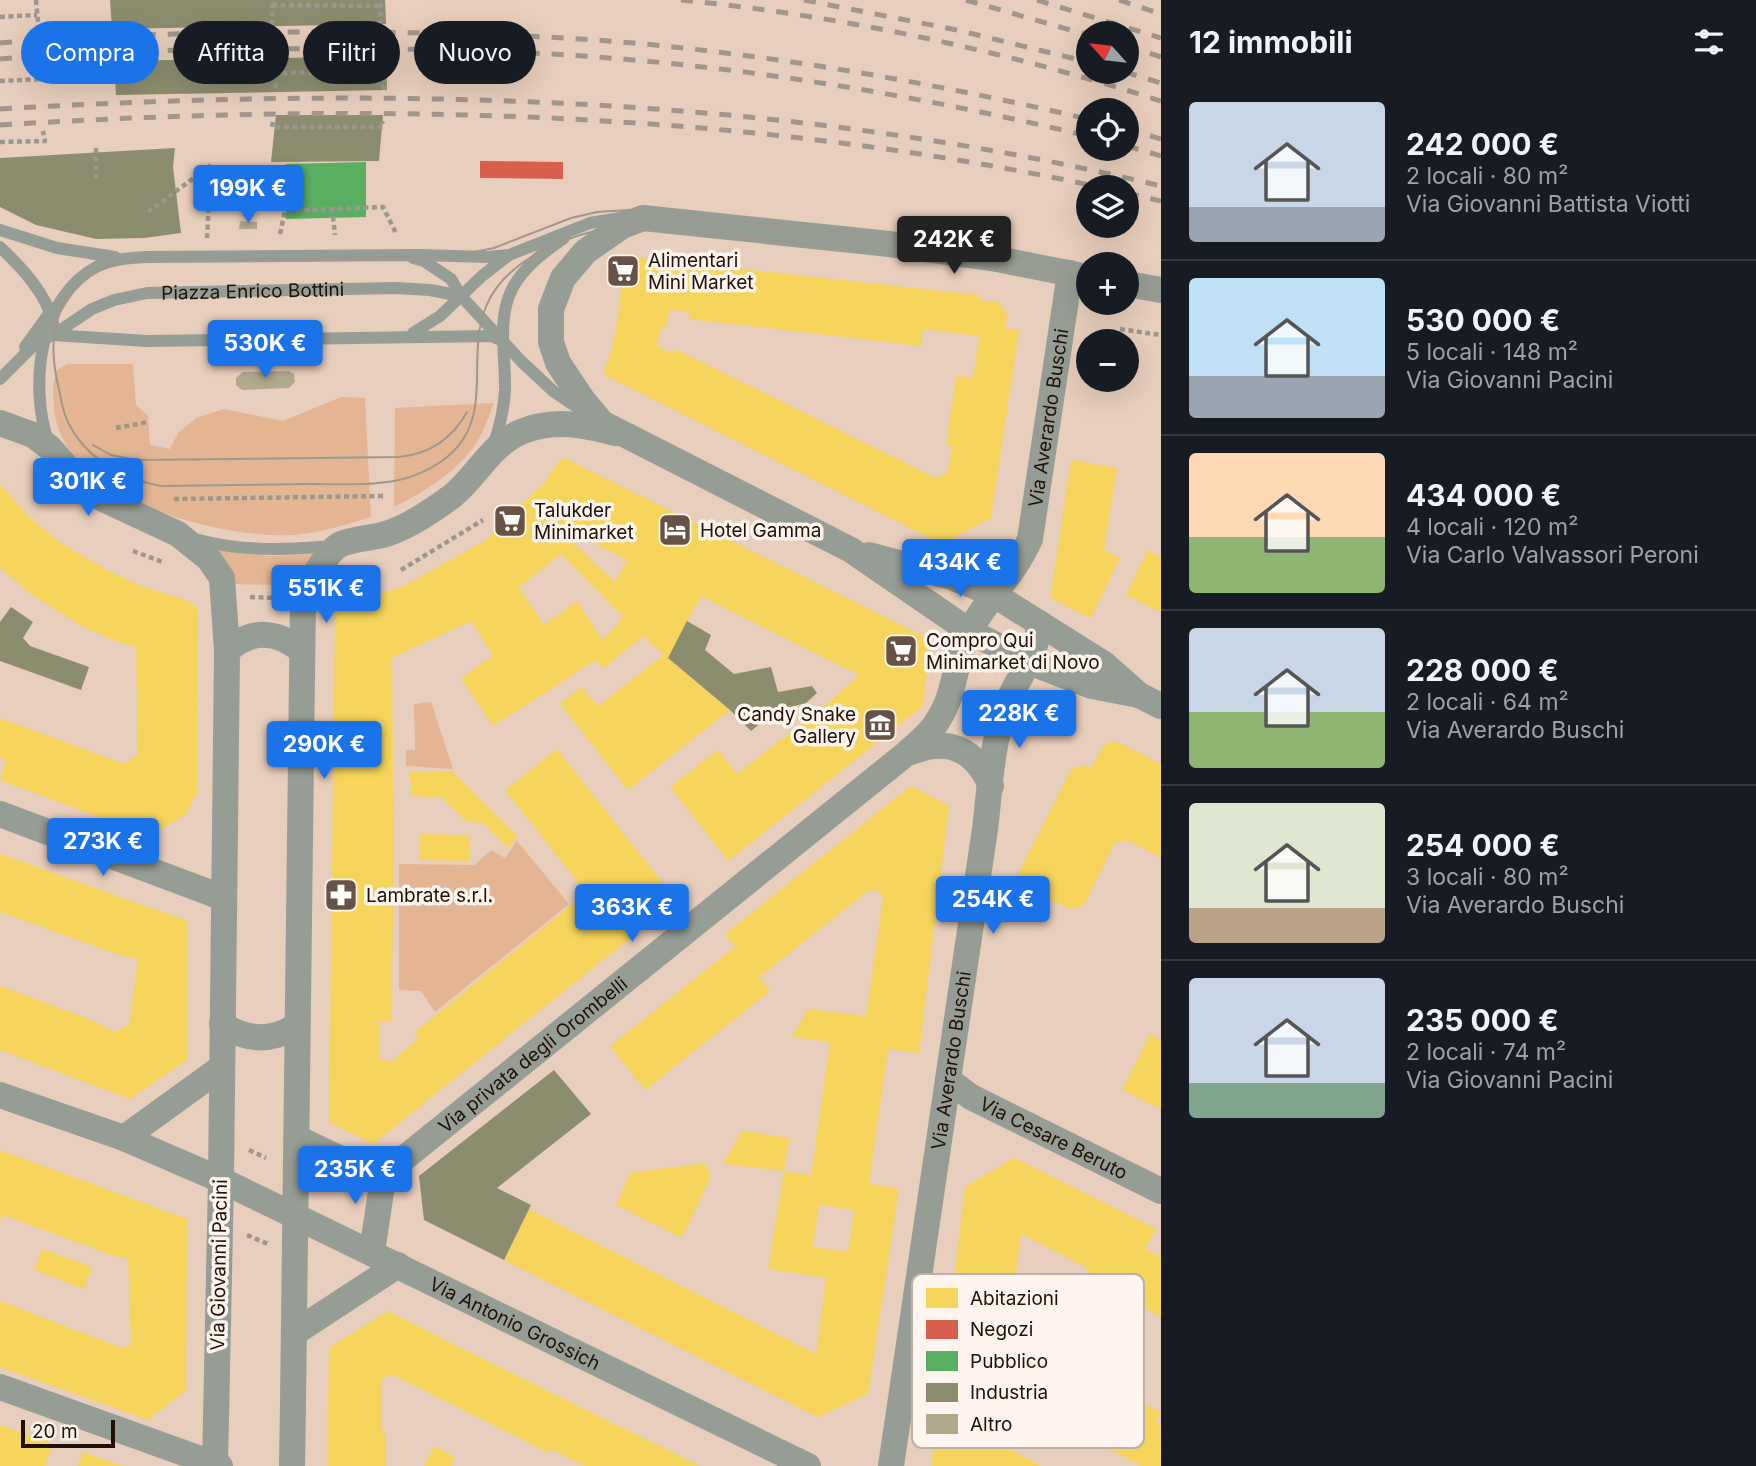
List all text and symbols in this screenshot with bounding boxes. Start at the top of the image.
chip: Compra [21,21,159,84]
chip: Affitta [173,21,289,84]
chip: Filtri [303,21,400,84]
chip: Nuovo [414,21,536,84]
north arrow [1076,21,1139,84]
map controls [1076,21,1139,392]
icon: filters [1690,23,1728,61]
text: 12 immobili [1189,24,1353,60]
button: locate [1076,98,1139,161]
text: 242 000 € [1406,126,1559,162]
icon: home [1245,130,1329,214]
text: 2 locali · 80 m² [1406,162,1568,190]
pin: 199K € [191,166,305,225]
text: 199K € [209,174,287,202]
button: layers [1076,175,1139,238]
text: Via Giovanni Battista Viotti [1406,190,1690,218]
pin: 242K € [897,216,1011,276]
text: 242K € [913,225,995,253]
place label: Alimentari Mini Market [648,249,754,294]
supermarket icon: Alimentari Mini Market [604,252,642,290]
button: + [1076,252,1139,315]
street label: Piazza Enrico Bottini [161,278,344,304]
text: 530 000 € [1406,302,1560,338]
icon: home [1245,306,1329,390]
pin: 530K € [208,320,322,380]
street label: Via Averardo Buschi [1023,327,1073,509]
text: 530K € [224,329,306,357]
button: − [1076,329,1139,392]
text: 5 locali · 148 m² [1406,338,1578,366]
text: Via Giovanni Pacini [1406,366,1613,394]
pin: 301K € [31,458,145,518]
text: 301K € [49,467,127,495]
text: 434 000 € [1406,477,1561,513]
icon: home [1245,481,1329,565]
place label: Talukder Minimarket [534,499,634,544]
supermarket icon: Talukder Minimarket [491,502,529,540]
hotel icon: Hotel Gamma [656,511,694,549]
text: 4 locali · 120 m² [1406,513,1578,541]
place label: Hotel Gamma [700,519,821,542]
pin: 434K € [903,540,1017,599]
text: Via Carlo Valvassori Peroni [1406,541,1699,569]
text: 434K € [918,548,1002,576]
pin: 551K € [269,566,383,625]
text: 551K € [287,574,365,602]
place label: Compro Qui Minimarket di Novo [926,629,1100,674]
supermarket icon: Compro Qui Minimarket di Novo [882,632,920,670]
text: 228 000 € [1406,652,1559,688]
icon: home [1245,656,1329,740]
text: 2 locali · 64 m² [1406,688,1569,716]
pin: 228K € [962,690,1076,750]
text: 228K € [978,699,1060,727]
place label: Candy Snake Gallery [737,703,856,748]
museum icon: Candy Snake Gallery [861,706,899,744]
text: Via Averardo Buschi [1406,716,1624,744]
pin: 290K € [267,722,381,781]
text: 290K € [283,730,365,758]
pin: 273K € [46,818,160,878]
text: 273K € [63,827,143,855]
text: 254 000 € [1406,827,1560,863]
icon: home [1245,831,1329,915]
text: 3 locali · 80 m² [1406,863,1569,891]
pharmacy icon: Lambrate s.r.l. [322,876,360,914]
pin: 254K € [936,876,1050,936]
place label: Lambrate s.r.l. [366,884,493,907]
pin: 363K € [575,884,689,944]
text: 254K € [952,885,1034,913]
text: Via Averardo Buschi [1406,891,1624,919]
text: 363K € [591,893,673,921]
street label: Via Averardo Buschi [926,969,975,1151]
street label: Via privata degli Orombelli [434,972,632,1138]
text: 235 000 € [1406,1002,1559,1038]
icon: home [1245,1006,1329,1090]
text: 2 locali · 74 m² [1406,1038,1566,1066]
text: Via Giovanni Pacini [1406,1066,1613,1094]
street label: Via Cesare Beruto [976,1092,1132,1184]
pin: 235K € [298,1146,412,1206]
text: 235K € [314,1155,396,1183]
street label: Via Giovanni Pacini [206,1179,232,1351]
street label: Via Antonio Grossich [426,1272,604,1375]
legend [912,1274,1144,1448]
text: Abitazioni [970,1287,1059,1310]
text: Negozi [970,1318,1033,1341]
text: Pubblico [970,1350,1048,1373]
text: Industria [970,1381,1048,1404]
text: Altro [970,1413,1012,1436]
scale bar [21,1417,116,1449]
text: 20 m [32,1420,78,1443]

